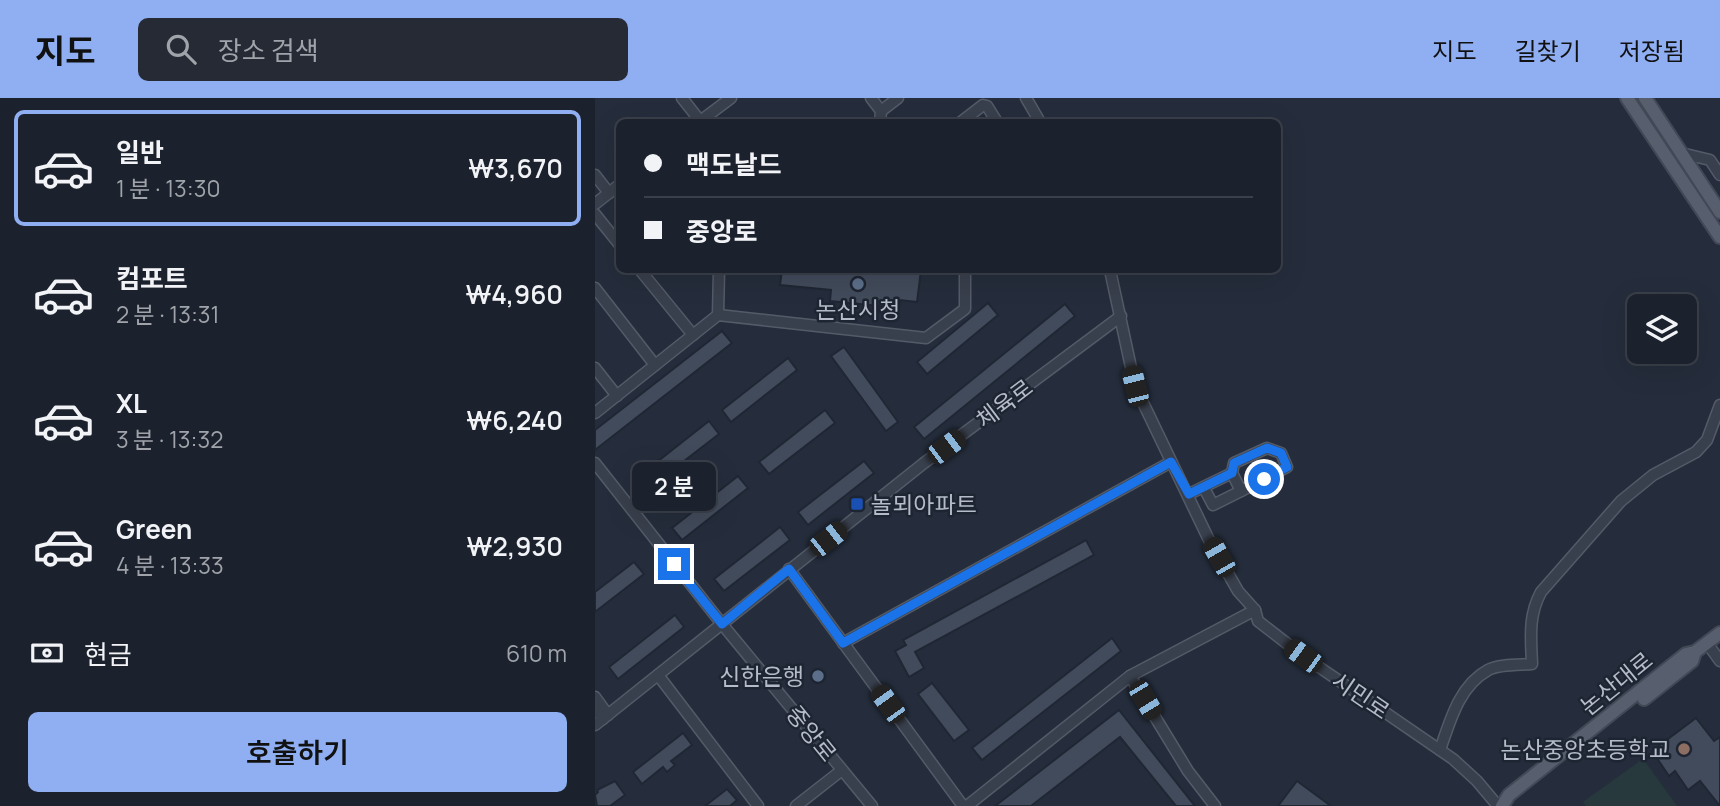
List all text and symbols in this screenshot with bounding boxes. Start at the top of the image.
search box [138,18,628,81]
text: 지도 [35,28,96,73]
icon: search [162,30,200,68]
text: 장소 검색 [218,32,319,68]
text: 지도 [1432,34,1477,67]
text: 길찾기 [1515,34,1581,67]
text: 저장됨 [1619,34,1685,67]
text: 일반 [116,134,164,170]
icon: car [32,137,95,200]
text: 맥도날드 [686,146,782,182]
text: ₩3,670 [468,150,563,186]
text: 1 분 · 13:30 [116,172,220,204]
text: 중앙로 [686,213,758,249]
text: 컴포트 [116,260,188,296]
icon: car [32,263,95,326]
text: ₩4,960 [465,276,563,312]
marker: 논산시청 [850,276,866,292]
place label: 논산시청 [816,293,900,325]
map controls [1627,294,1697,364]
button: layers [1627,294,1697,364]
text: 2 분 · 13:31 [116,298,220,330]
car [1120,363,1151,409]
street label: 체육로 [969,371,1039,435]
text: XL [116,385,147,421]
icon: car [32,389,95,452]
text: ₩6,240 [466,402,563,438]
text: 3 분 · 13:32 [116,423,223,455]
car [923,426,970,468]
callout: 2 분 [632,462,716,512]
route start [1248,463,1280,495]
text: 2 분 [654,470,694,502]
place label: 놀뫼아파트 [871,488,977,520]
marker: 놀뫼아파트 [849,496,865,512]
text: Green [116,511,192,547]
icon: car [32,515,95,578]
car [805,518,852,560]
text: ₩2,930 [467,528,563,564]
car [1200,534,1239,580]
route end [658,548,690,580]
text: 4 분 · 13:33 [116,549,224,581]
icon: cash [28,634,66,672]
car [1280,635,1327,677]
text: 현금 [84,636,132,672]
text: 610 m [506,637,567,669]
street label: 논산대로 [1573,644,1659,722]
place label: 신한은행 [719,660,804,692]
street label: 시민로 [1326,664,1396,726]
marker: 신한은행 [810,668,826,684]
car [1126,677,1165,723]
car [868,681,909,727]
street label: 중앙로 [780,698,844,768]
button: 호출하기 [28,712,567,792]
place label: 논산중앙초등학교 [1501,733,1670,765]
marker: 논산중앙초등학교 [1676,741,1692,757]

